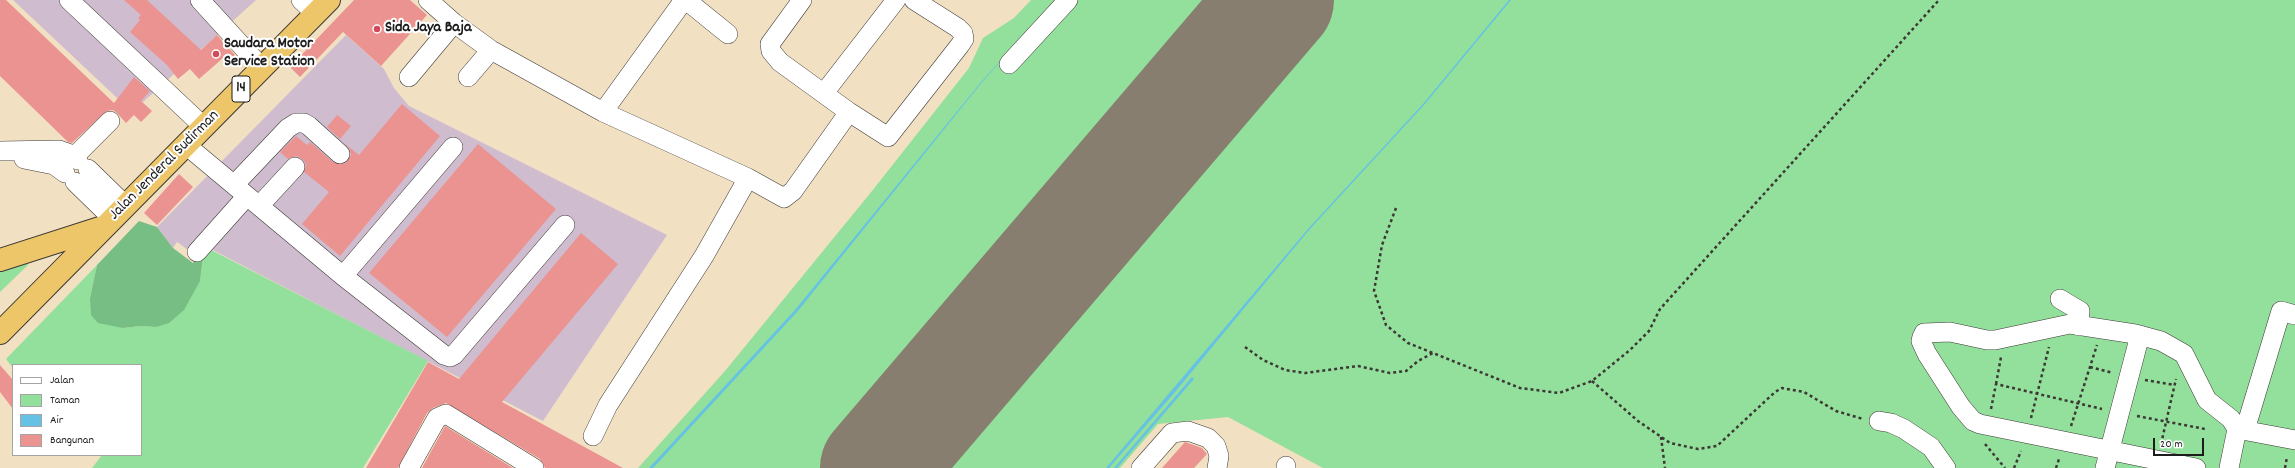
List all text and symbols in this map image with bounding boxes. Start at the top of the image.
place label: Sida Jaya Baja [385,19,471,39]
marker: Sida Jaya Baja [372,24,382,34]
place label: Saudara Motor Service Station [224,35,315,73]
marker: Saudara Motor Service Station [211,49,221,59]
road number: 14 [232,76,250,102]
street label: Jalan Jenderal Sudirman [106,107,224,225]
legend [12,364,142,456]
text: Jalan [50,372,74,389]
text: Taman [50,392,80,409]
text: Air [50,412,63,429]
scale bar [2155,430,2206,456]
text: Bangunan [50,432,94,449]
text: 20 m [2160,436,2183,453]

